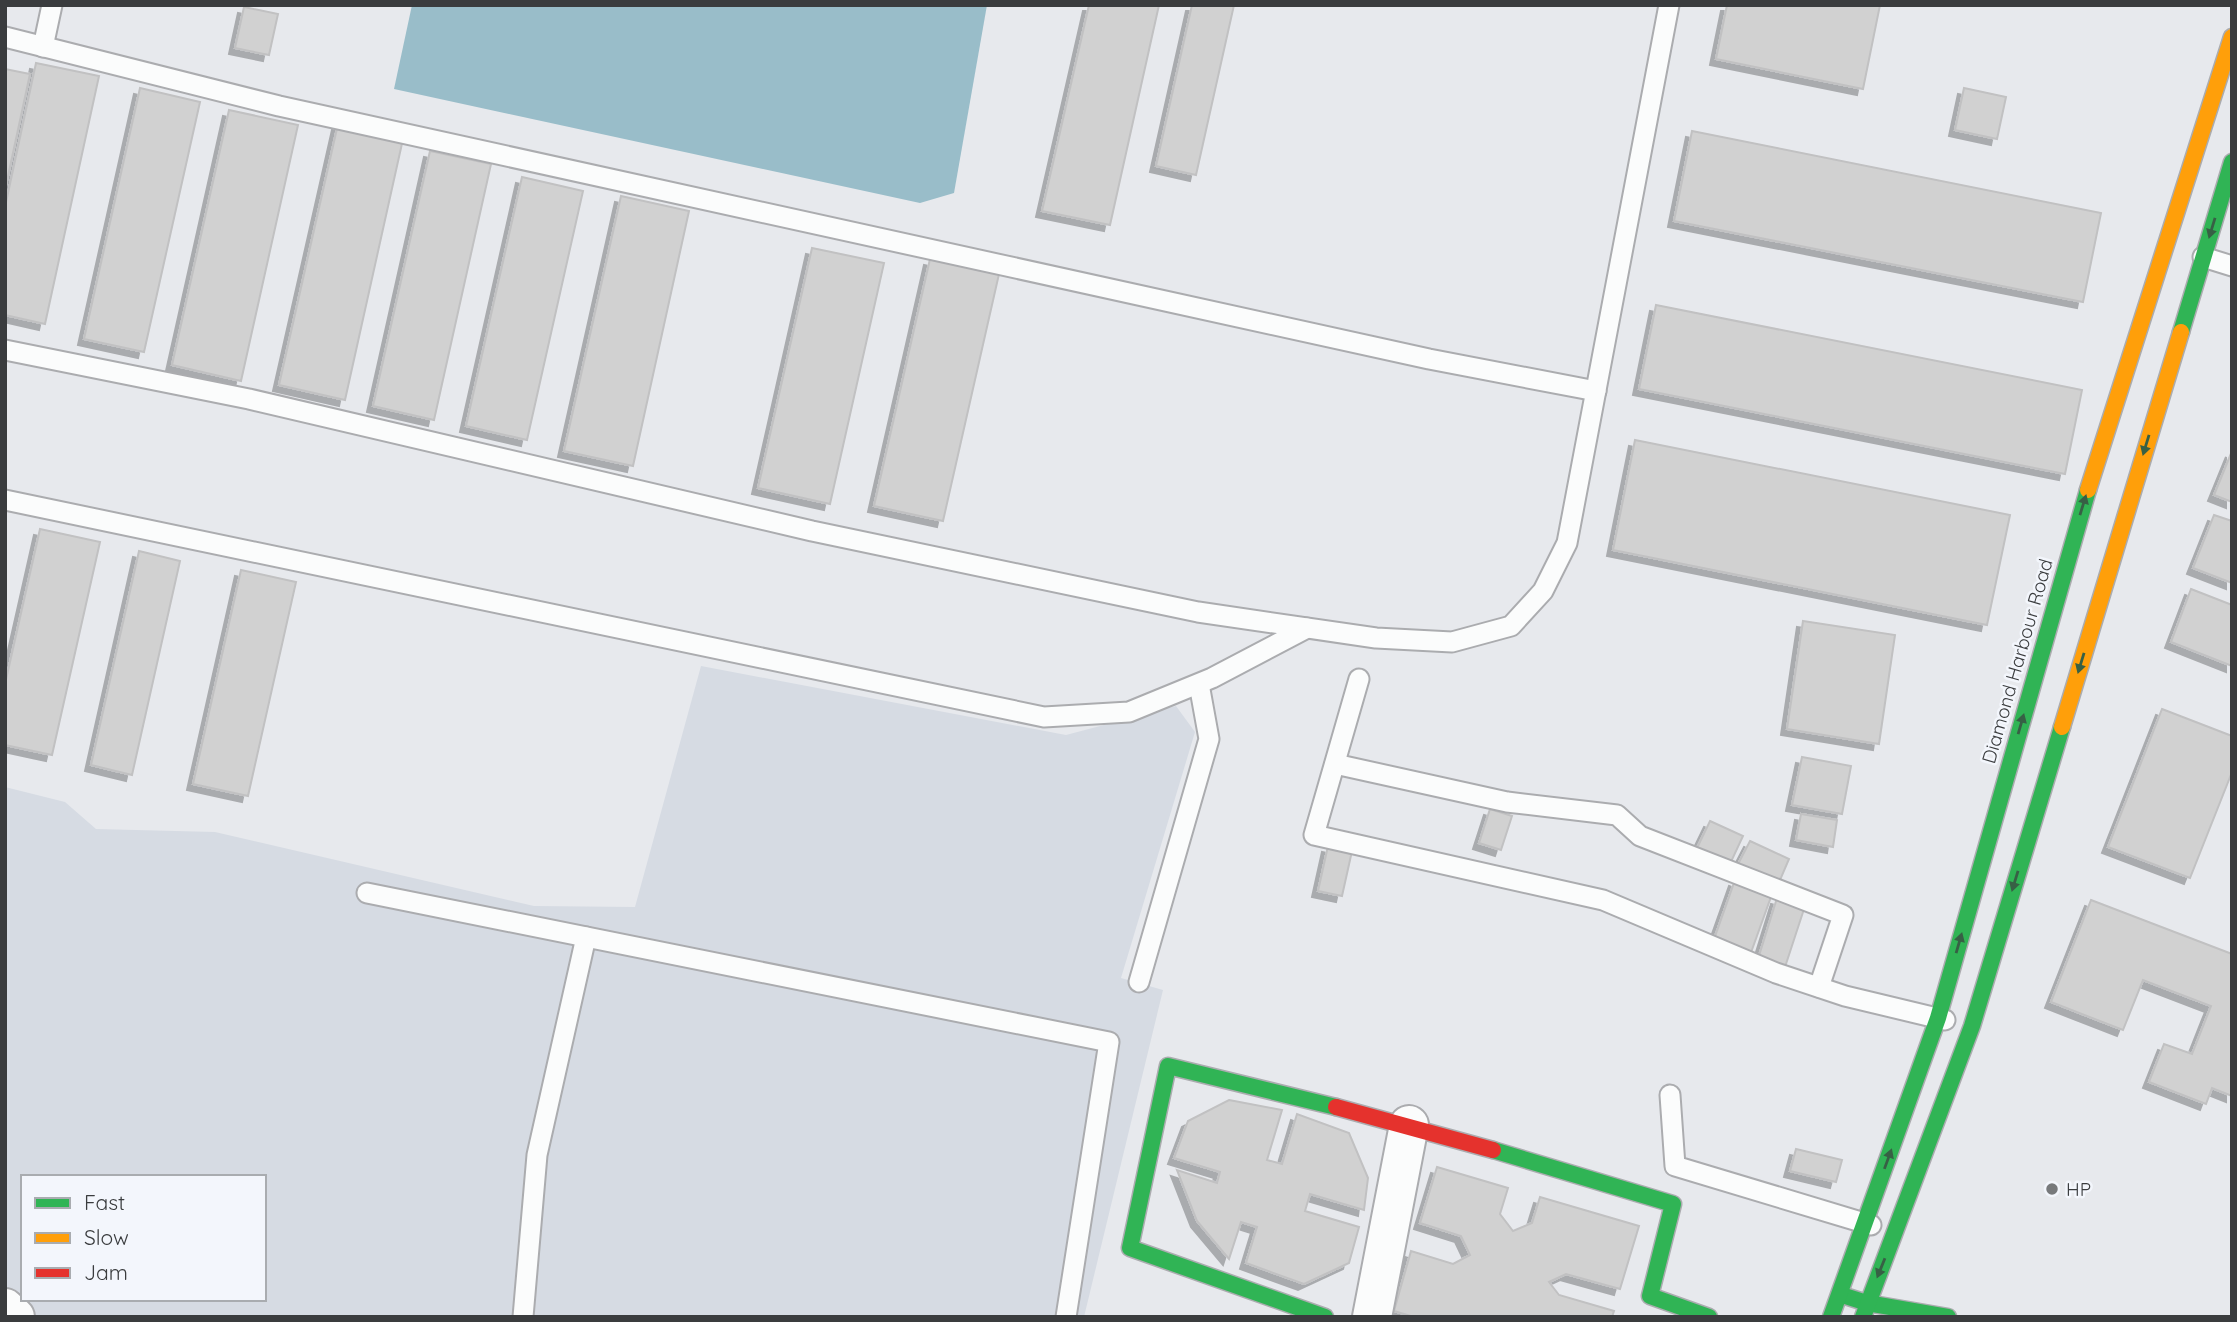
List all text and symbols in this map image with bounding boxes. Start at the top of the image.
one-way arrow [2206,217,2217,238]
one-way arrow [2141,435,2151,456]
one-way arrow [2078,494,2089,515]
street label: Diamond Harbour Road [1976,556,2058,766]
one-way arrow [2075,653,2085,674]
one-way arrow [2016,713,2026,734]
one-way arrow [2010,871,2020,892]
one-way arrow [1954,931,1965,953]
one-way arrow [1883,1148,1894,1169]
legend [21,1175,266,1301]
place label: HP [2066,1177,2091,1201]
marker: HP [2044,1181,2060,1197]
text: Fast [84,1189,125,1215]
text: Slow [84,1224,129,1250]
one-way arrow [1875,1257,1886,1278]
text: Jam [84,1259,128,1285]

